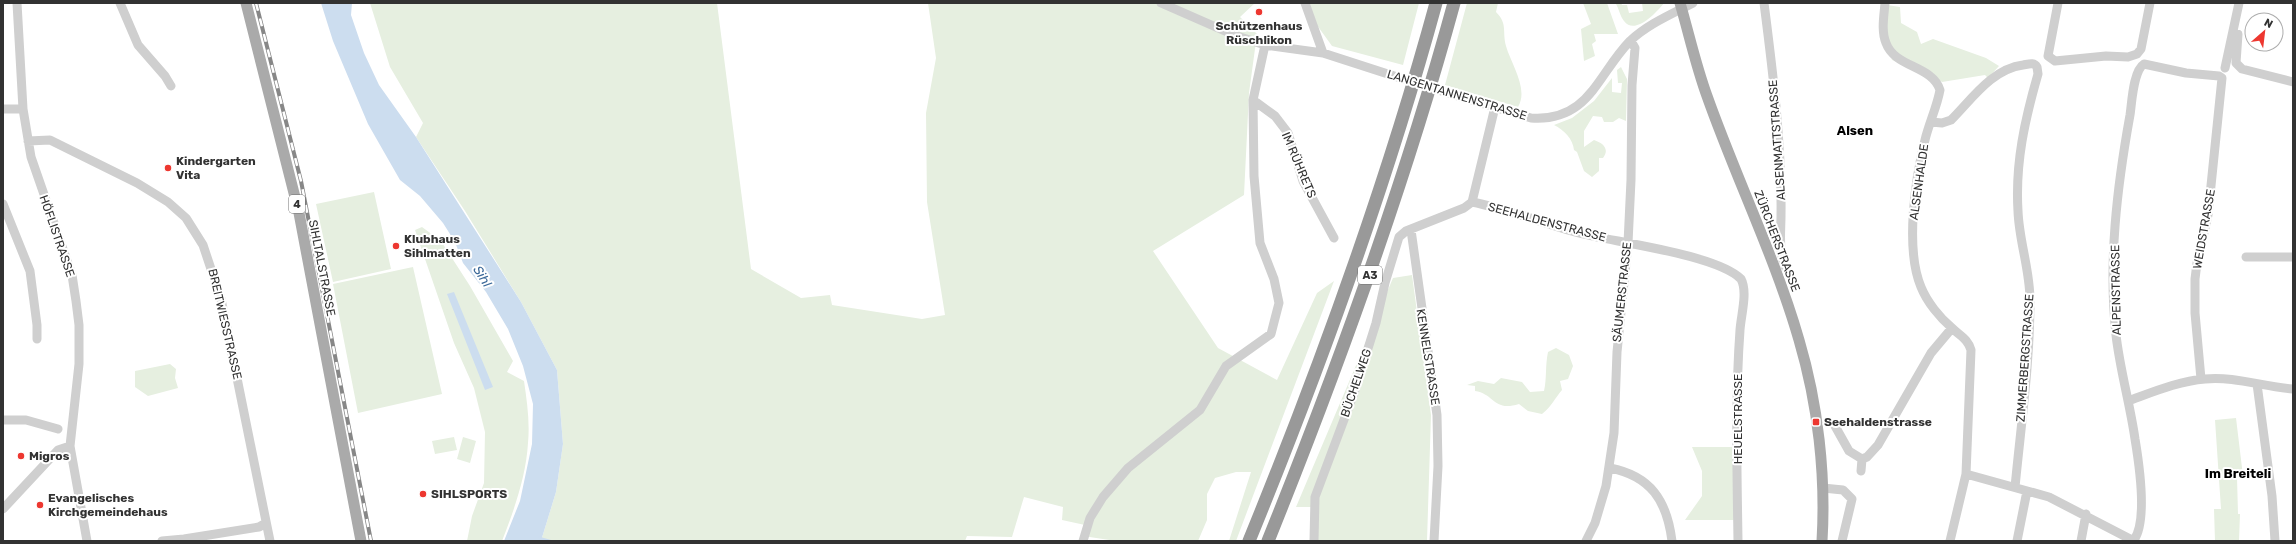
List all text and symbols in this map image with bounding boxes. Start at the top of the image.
marker: Schützenhaus Rüschlikon [1254,7,1264,17]
north arrow [2244,12,2284,52]
text: N [2262,16,2275,31]
place label: Schützenhaus Rüschlikon [1216,19,1303,47]
street label: LANGENTANNENSTRASSE [1385,67,1529,123]
street label: ALSENMATTSTRASSE [1766,79,1788,201]
district label: Alsen [1837,123,1873,138]
street label: IM RÜHRETS [1279,130,1319,200]
street label: ALSENHALDE [1907,143,1931,221]
place label: Kindergarten Vita [176,154,256,182]
marker: Kindergarten Vita [163,163,173,173]
street label: ZÜRCHERSTRASSE [1751,188,1803,294]
street label: WEIDSTRASSE [2190,188,2218,270]
street label: HÖFLISTRASSE [36,193,78,279]
road number: 4 [289,195,305,213]
street label: SEEHALDENSTRASSE [1486,200,1608,244]
street label: SIHLTALSTRASSE [306,219,338,317]
place label: Klubhaus Sihlmatten [404,232,471,260]
marker: Klubhaus Sihlmatten [391,241,401,251]
street label: SÄUMERSTRASSE [1610,241,1634,343]
street label: ALPENSTRASSE [2108,245,2124,335]
water label: Sihl [470,263,495,290]
road number: A3 [1358,266,1382,284]
street label: BREITWIESSTRASSE [205,267,245,381]
street label: ZIMMERBERGSTRASSE [2014,294,2036,422]
street label: KENNELSTRASSE [1413,308,1443,406]
street label: BÜCHELWEG [1338,347,1374,419]
street label: HEUELSTRASSE [1731,374,1745,464]
place label: Seehaldenstrasse [1824,415,1932,429]
marker: Seehaldenstrasse [1811,417,1821,427]
place label: Migros [29,449,70,463]
marker: Migros [16,451,26,461]
district label: Im Breiteli [2205,466,2271,481]
place label: SIHLSPORTS [431,487,507,501]
marker: SIHLSPORTS [418,489,428,499]
place label: Evangelisches Kirchgemeindehaus [48,491,168,519]
marker: Evangelisches Kirchgemeindehaus [35,500,45,510]

